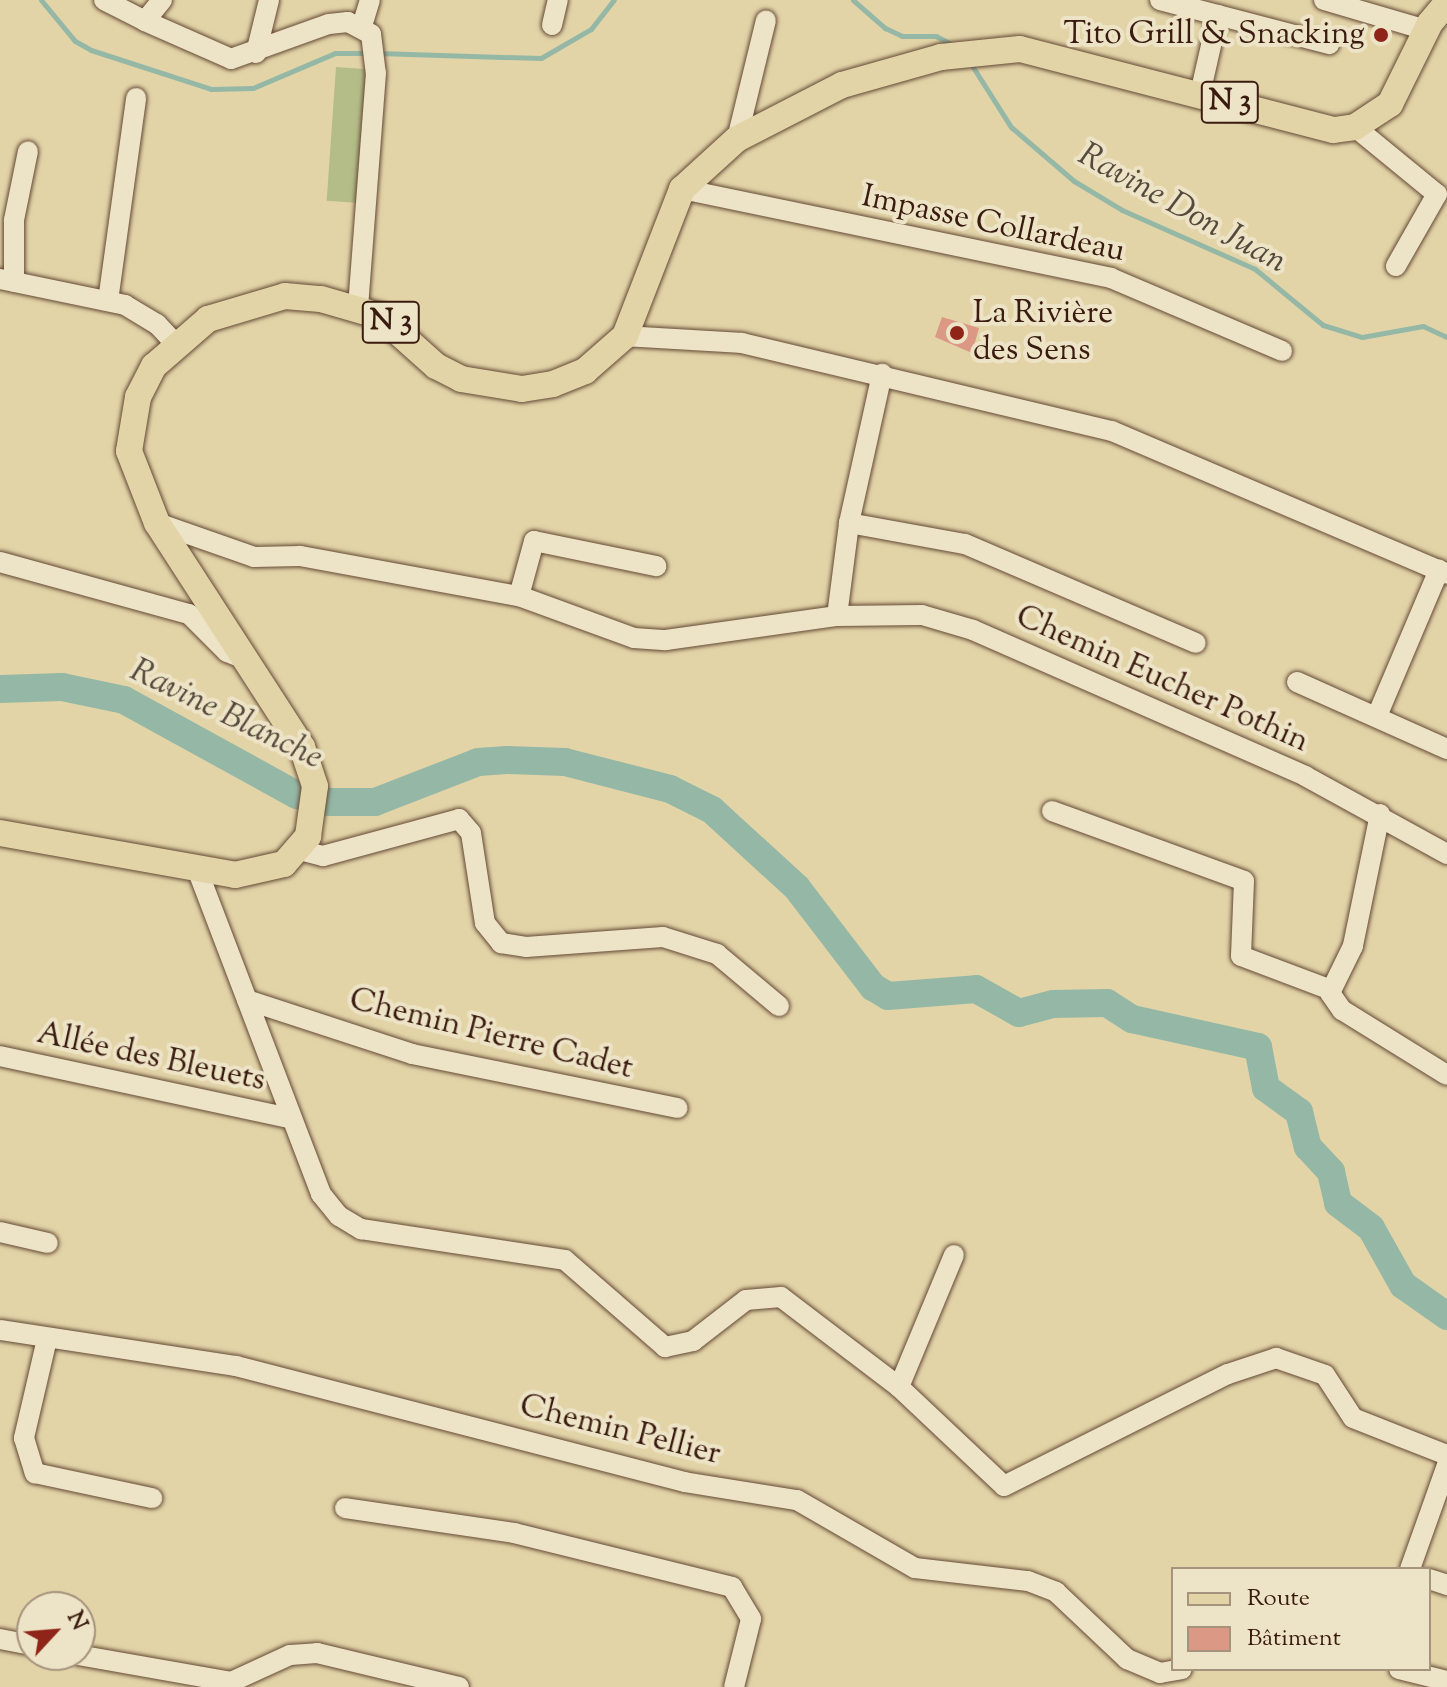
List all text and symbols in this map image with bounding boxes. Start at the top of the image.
place label: Tito Grill & Snacking [1063,16,1365,54]
marker: Tito Grill & Snacking [1372,26,1390,44]
road number: N 3 [1200,76,1260,128]
water label: Ravine Don Juan [1071,135,1293,283]
street label: Impasse Collardeau [858,178,1128,272]
road number: N 3 [361,296,421,348]
place label: La Rivière des Sens [973,296,1113,371]
marker: La Rivière des Sens [948,324,966,342]
street label: Chemin Eucher Pothin [1010,598,1314,762]
water label: Ravine Blanche [123,651,329,779]
street label: Chemin Pierre Cadet [345,981,637,1089]
street label: Allée des Bleuets [33,1015,269,1101]
street label: Chemin Pellier [516,1388,724,1474]
legend [1171,1567,1431,1671]
text: Route [1247,1582,1310,1616]
north arrow [16,1591,96,1671]
text: N [58,1606,94,1636]
text: Bâtiment [1247,1622,1341,1656]

